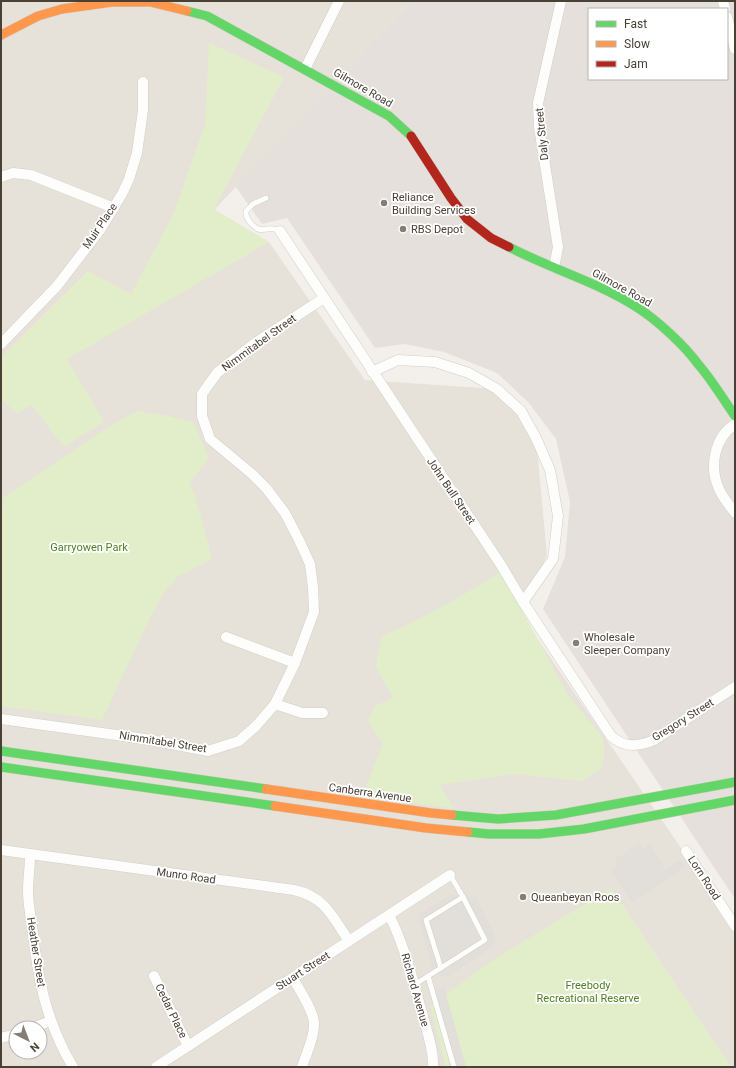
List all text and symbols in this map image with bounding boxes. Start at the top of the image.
legend [588,8,728,80]
text: Fast [624,17,647,31]
text: Slow [624,37,650,51]
text: Jam [624,57,648,71]
street label: Gilmore Road [331,66,395,110]
street label: Daly Street [533,107,551,161]
place label: Reliance Building Services [392,191,476,217]
marker: Reliance Building Services [379,198,389,208]
street label: Muir Place [80,201,120,251]
place label: RBS Depot [411,223,463,236]
marker: RBS Depot [398,224,408,234]
street label: Gilmore Road [590,266,654,310]
street label: Nimmitabel Street [219,311,299,374]
street label: John Bull Street [424,455,478,527]
park label: Garryowen Park [50,541,128,554]
place label: Wholesale Sleeper Company [584,631,671,657]
marker: Wholesale Sleeper Company [571,638,581,648]
street label: Gregory Street [650,696,717,744]
street label: Nimmitabel Street [118,729,208,755]
street label: Canberra Avenue [328,781,412,805]
street label: Lorn Road [685,854,723,902]
street label: Munro Road [156,865,216,887]
place label: Queanbeyan Roos [531,891,620,904]
marker: Queanbeyan Roos [518,892,528,902]
street label: Heather Street [24,916,48,988]
street label: Stuart Street [274,949,333,993]
street label: Richard Avenue [398,952,432,1028]
park label: Freebody Recreational Reserve [537,979,640,1005]
street label: Cedar Place [152,982,190,1040]
north arrow [8,1020,48,1060]
text: N [27,1040,42,1055]

